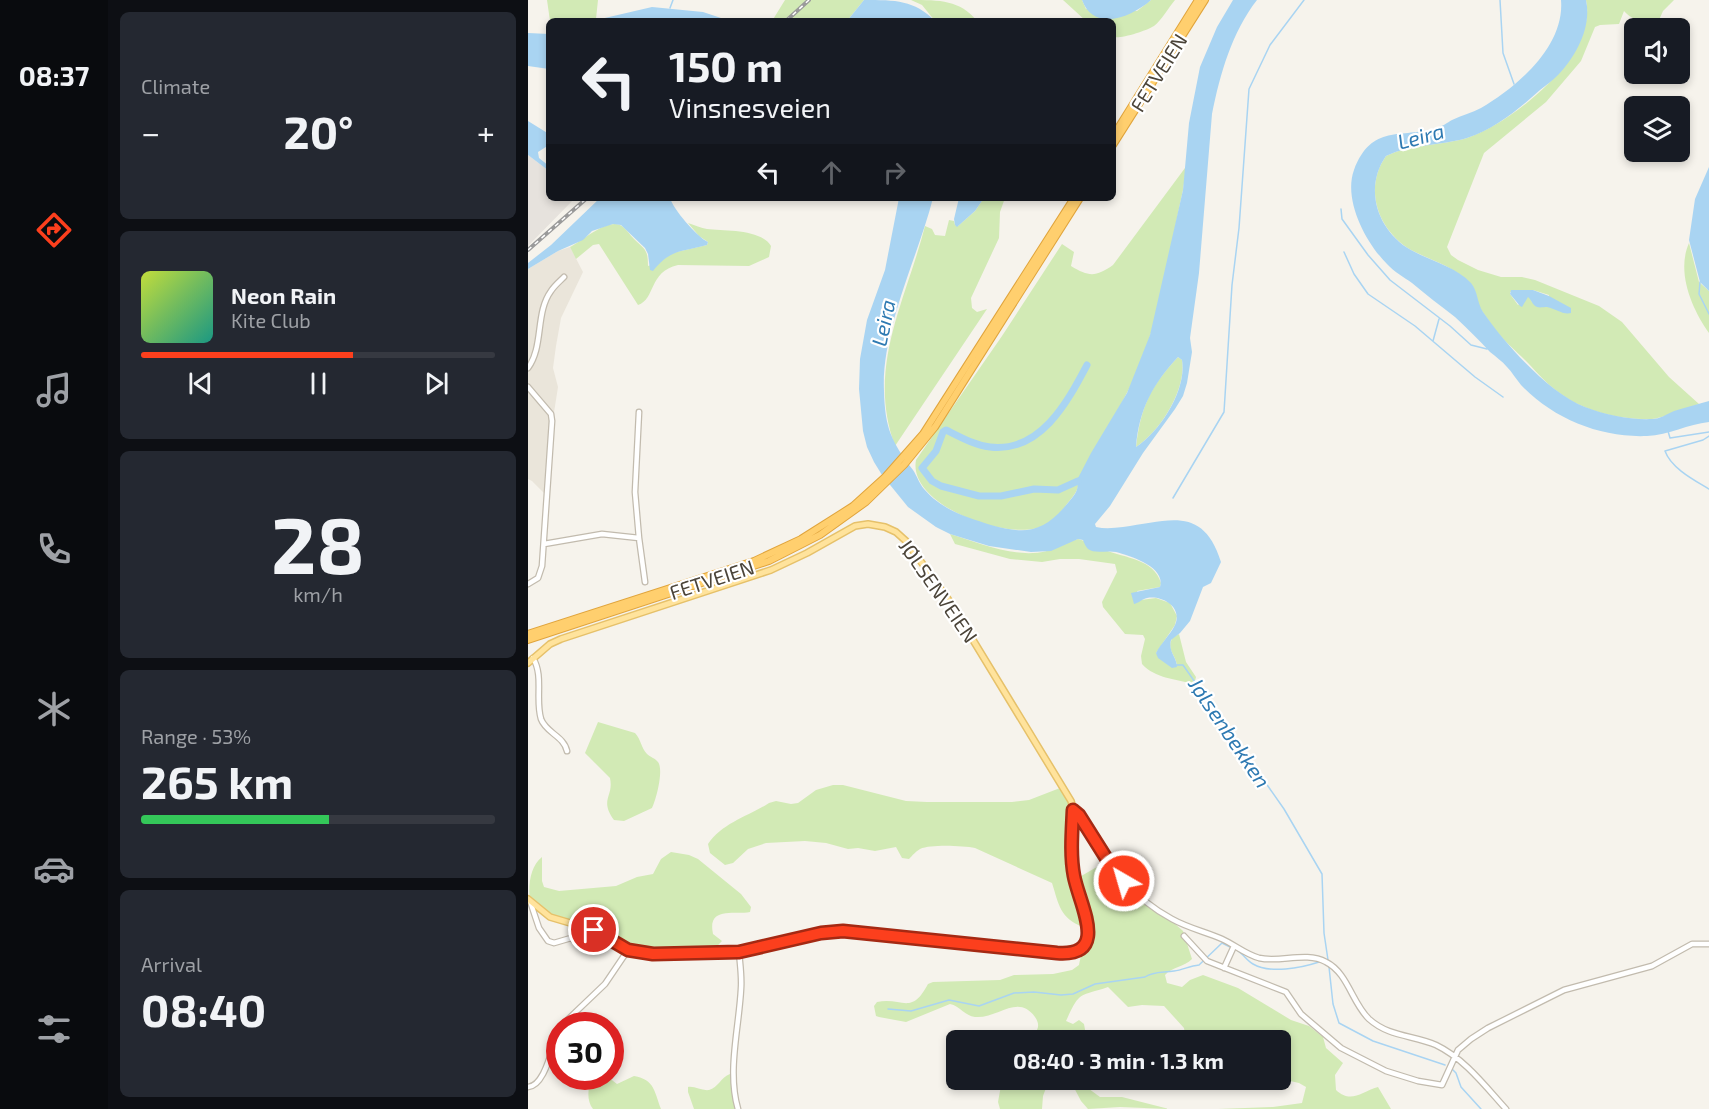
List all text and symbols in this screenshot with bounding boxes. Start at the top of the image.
map controls [1624,18,1690,162]
button: sound [1624,18,1690,84]
street label: FETVEIEN [1125,29,1192,116]
text: 150 m [669,40,783,90]
icon: left [570,42,648,120]
text: 08:37 [19,59,89,91]
text: Climate [141,74,210,98]
text: Vinsnesveien [669,91,831,123]
button: layers [1624,96,1690,162]
text: 20° [284,104,354,158]
text: − [141,112,160,152]
text: + [477,112,495,152]
water label: Leira [1395,117,1447,154]
icon: left [752,156,785,189]
icon: ahead [815,156,848,189]
icon: right [878,156,911,189]
icon: directions [33,209,75,251]
text: Neon Rain [231,282,336,308]
water label: Leira [865,297,900,348]
text: Kite Club [231,308,311,332]
icon: previous [184,367,217,400]
icon: pause [302,367,335,400]
icon: next [420,367,453,400]
icon: music [33,369,75,411]
text: 28 [271,496,365,590]
icon: phone [33,528,75,570]
street label: JØLSENVEIEN [894,534,983,647]
street label: FETVEIEN [666,554,757,604]
text: km/h [293,582,343,606]
water label: Jølsenbekken [1184,671,1276,792]
icon: climate [33,688,75,730]
text: Range · 53% [141,724,251,748]
text: 265 km [141,754,293,808]
icon: car [33,848,75,890]
position arrow [1092,849,1156,913]
pin [568,904,619,955]
icon: arrive [577,913,610,946]
text: Arrival [141,952,202,976]
text: 08:40 [141,982,266,1036]
icon: filters [33,1008,75,1050]
speed limit sign: 30 [546,1012,624,1090]
text: 08:40 · 3 min · 1.3 km [1013,1047,1224,1073]

